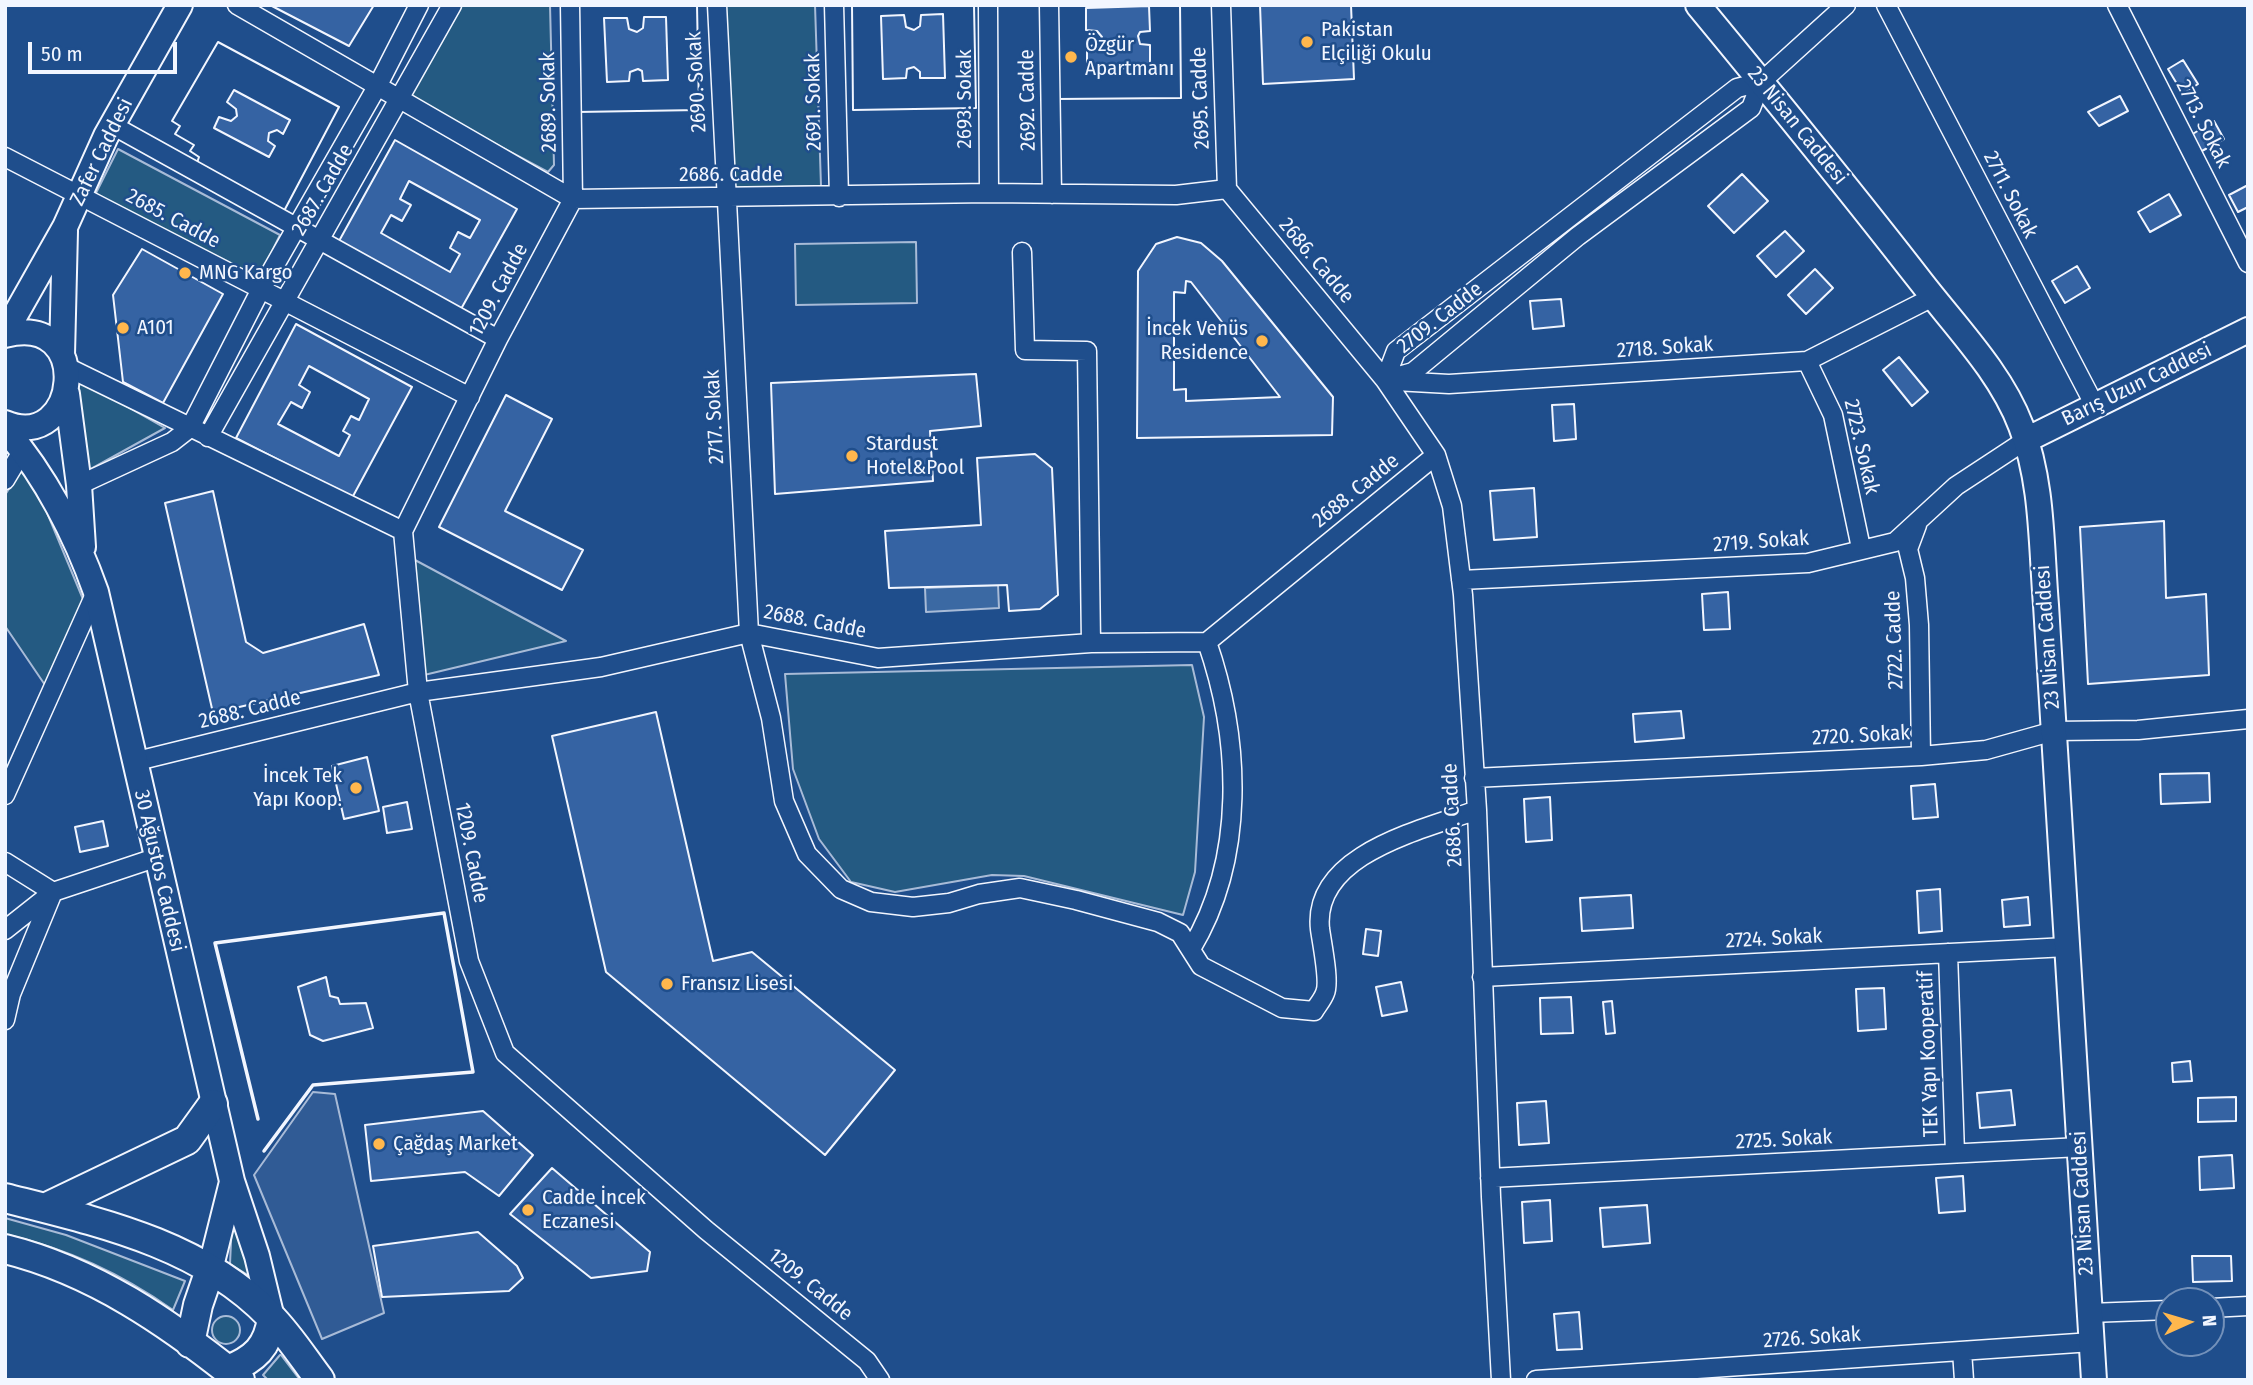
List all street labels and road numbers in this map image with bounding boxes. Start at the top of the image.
street label: 2690. Sokak [682,31,712,133]
street label: 2695. Cadde [1187,46,1215,150]
street label: 2693. Sokak [952,49,978,149]
street label: 2692. Cadde [1015,49,1041,151]
street label: 2689. Sokak [536,52,562,152]
street label: 2691. Sokak [801,53,827,151]
street label: 23 Nisan Caddesi [1742,62,1852,190]
street label: 2713. Sokak [2170,76,2236,172]
street label: Zafer Caddesi [65,94,139,210]
street label: 2687. Cadde [287,140,359,240]
street label: 2711. Sokak [1977,147,2043,243]
street label: 2686. Cadde [679,162,783,188]
street label: 2685. Cadde [122,184,224,254]
street label: 2686. Cadde [1273,213,1359,309]
street label: 1209. Cadde [464,239,534,341]
street label: 2709. Cadde [1392,277,1488,359]
street label: 2718. Sokak [1616,332,1714,364]
street label: Barış Uzun Caddesi [2058,338,2216,432]
street label: 2717. Sokak [700,369,730,465]
street label: 2723. Sokak [1838,397,1884,497]
street label: 2688. Cadde [1308,449,1404,533]
street label: 2719. Sokak [1712,526,1810,558]
street label: 23 Nisan Caddesi [2030,564,2066,710]
street label: 2722. Cadde [1881,590,1909,690]
street label: 2688. Cadde [762,600,868,644]
street label: 2688. Cadde [197,685,303,735]
street label: 2720. Sokak [1811,721,1911,751]
street label: 2686. Cadde [1438,763,1468,867]
street label: 30 Ağustos Caddesi [128,788,190,954]
street label: 1209. Cadde [449,801,493,905]
street label: 2724. Sokak [1725,924,1823,954]
street label: TEK Yapı Kooperatif [1914,971,1944,1137]
street label: 2725. Sokak [1735,1125,1833,1155]
street label: 23 Nisan Caddesi [2067,1130,2099,1276]
street label: 1209. Cadde [763,1243,857,1327]
street label: 2726. Sokak [1763,1322,1861,1354]

